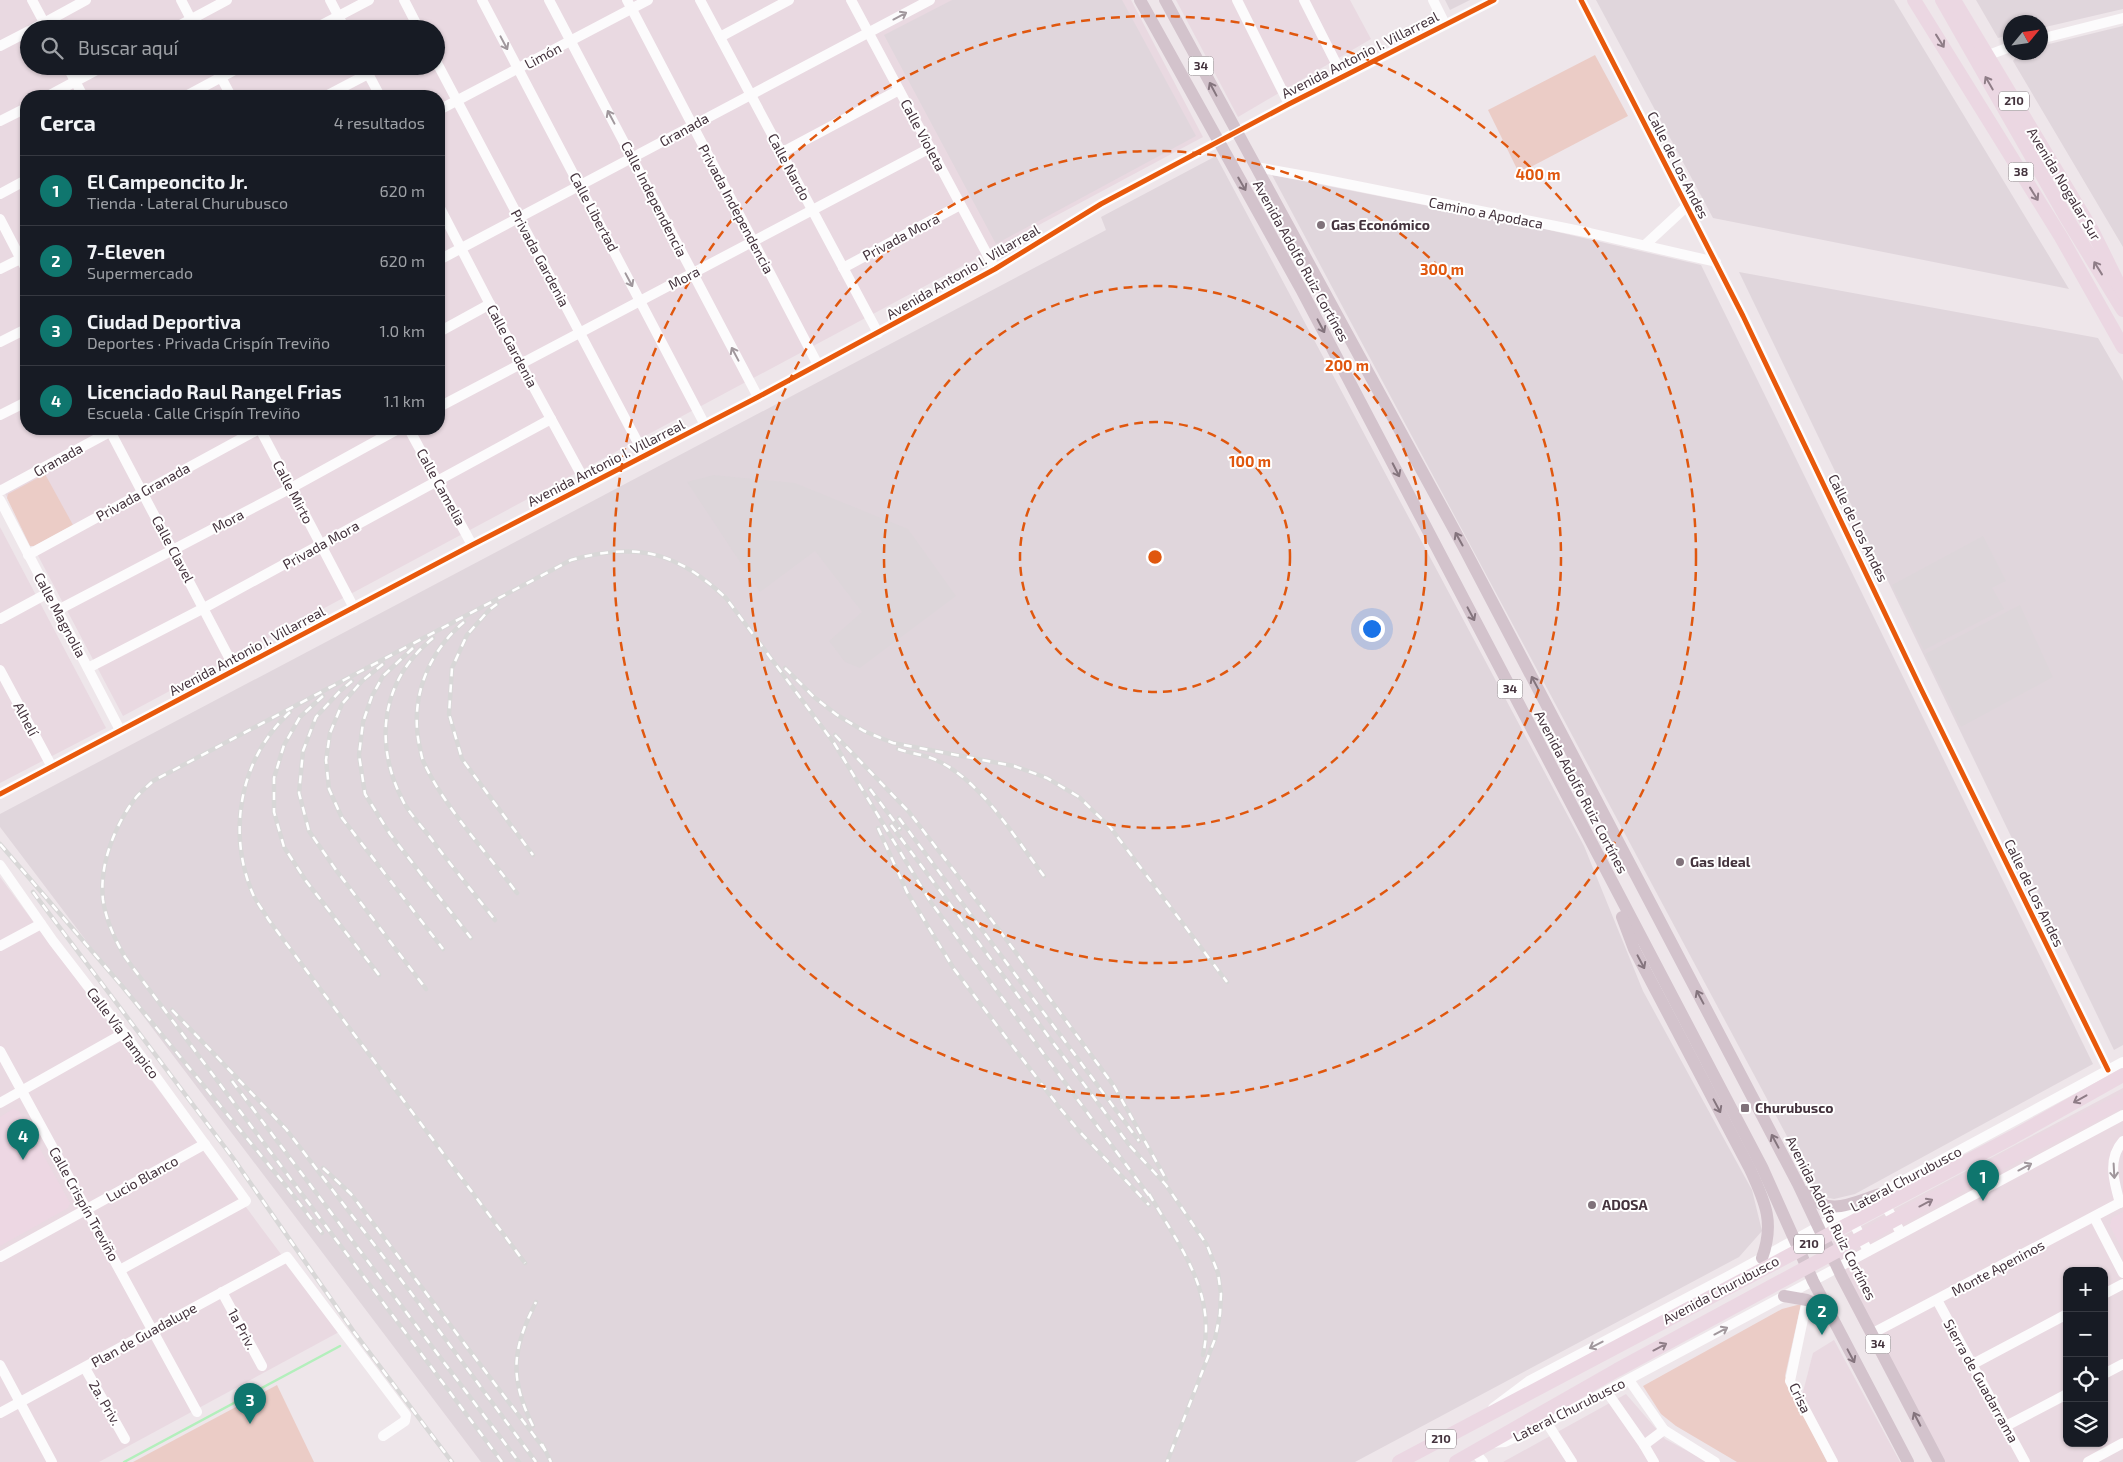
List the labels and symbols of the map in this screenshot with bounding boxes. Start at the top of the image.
street label: Avenida Antonio I. Villarreal [1278,7,1442,102]
one-way arrow [892,11,907,21]
north arrow [2003,15,2048,60]
one-way arrow [1935,34,1946,48]
one-way arrow [500,35,509,50]
street label: Limón [522,39,564,72]
road number: 34 [1188,56,1214,76]
one-way arrow [1984,77,1994,91]
one-way arrow [1208,82,1217,97]
road number: 210 [1999,92,2029,110]
street label: Calle Violeta [897,96,949,174]
street label: Calle de Los Andes [1644,108,1713,221]
street label: Granada [656,109,711,150]
one-way arrow [606,110,616,125]
street label: Avenida Nogalar Sur [2024,124,2105,244]
street label: Calle Nardo [765,130,814,203]
street label: Calle Independencia [618,138,691,259]
street label: Privada Independencia [695,141,778,276]
road number: 38 [2008,162,2034,182]
text: 400 m [1516,165,1560,183]
street label: Calle Libertad [566,169,622,254]
one-way arrow [1238,176,1247,191]
street label: Avenida Adolfo Ruiz Cortínes [1250,177,1353,344]
one-way arrow [2030,187,2040,201]
street label: Camino a Apodaca [1427,193,1545,232]
street label: Privada Gardenia [508,206,573,309]
street label: Privada Mora [859,209,942,264]
place label: Gas Económico [1331,216,1430,233]
marker: Gas Económico [1315,219,1327,231]
street label: Avenida Antonio I. Villarreal [883,220,1043,322]
text: 300 m [1420,260,1464,278]
street label: Mora [665,262,703,293]
one-way arrow [2092,262,2102,276]
one-way arrow [624,272,634,287]
street label: Calle Gardenia [483,301,541,390]
one-way arrow [1316,318,1326,333]
one-way arrow [730,347,740,362]
text: 200 m [1325,356,1369,374]
street label: Avenida Antonio I. Villarreal [524,415,688,510]
street label: Granada [30,439,85,480]
street label: Calle Camelia [413,445,470,528]
text: 100 m [1229,452,1271,470]
street label: Calle Mirto [270,457,317,526]
street label: Privada Granada [93,459,193,524]
one-way arrow [1392,462,1401,477]
street label: Calle de Los Andes [1825,471,1892,584]
street label: Mora [209,505,247,536]
street label: Calle Clavel [149,512,199,586]
street label: Privada Mora [280,517,362,573]
one-way arrow [1454,532,1463,547]
centre of rings [1146,548,1164,566]
street label: Calle Magnolia [31,569,90,660]
street label: Avenida Antonio I. Villarreal [166,602,328,699]
one-way arrow [1466,607,1476,622]
your location [1359,616,1385,642]
one-way arrow [1530,676,1539,691]
road number: 34 [1498,680,1522,699]
street label: Alhelí [10,699,43,739]
street label: Avenida Adolfo Ruiz Cortínes [1531,707,1632,876]
street label: Calle de Los Andes [2001,836,2068,949]
place label: Gas Ideal [1690,853,1751,870]
marker: Gas Ideal [1674,856,1686,868]
one-way arrow [1637,954,1646,969]
street label: Calle Vía Tampico [84,984,163,1082]
one-way arrow [1695,990,1704,1005]
one-way arrow [2073,1094,2088,1104]
one-way arrow [1712,1098,1722,1113]
place label: Churubusco [1755,1099,1834,1116]
marker: Churubusco [1739,1102,1751,1114]
pin: 4 [7,1119,39,1160]
street label: Avenida Adolfo Ruiz Cortínes [1783,1133,1880,1303]
one-way arrow [1770,1134,1779,1149]
street label: Lateral Churubusco [1847,1142,1964,1215]
street label: Calle Crispín Treviño [46,1144,123,1264]
street label: Lucio Blanco [103,1152,181,1205]
pin: 1 [1967,1160,1999,1201]
one-way arrow [2017,1162,2032,1171]
one-way arrow [2109,1163,2118,1179]
place label: ADOSA [1602,1196,1649,1213]
one-way arrow [1919,1198,1934,1208]
marker: ADOSA [1586,1199,1598,1211]
road number: 210 [1794,1234,1824,1254]
street label: Monte Apeninos [1948,1236,2047,1299]
street label: Avenida Churubusco [1660,1252,1782,1327]
pin: 2 [1806,1294,1838,1335]
street label: Plan de Guadalupe [88,1299,199,1371]
street label: 1a Priv. [225,1305,260,1352]
street label: Sierra de Guadarrama [1940,1316,2022,1445]
one-way arrow [1713,1326,1728,1335]
road number: 34 [1866,1335,1890,1354]
one-way arrow [1589,1340,1604,1350]
one-way arrow [1652,1342,1667,1351]
one-way arrow [1847,1348,1857,1362]
street label: Lateral Churubusco [1510,1374,1628,1445]
street label: 2a. Priv. [86,1377,125,1428]
street label: Crisa [1786,1380,1815,1416]
pin: 3 [234,1383,266,1424]
one-way arrow [1912,1411,1922,1426]
road number: 210 [1426,1430,1456,1448]

